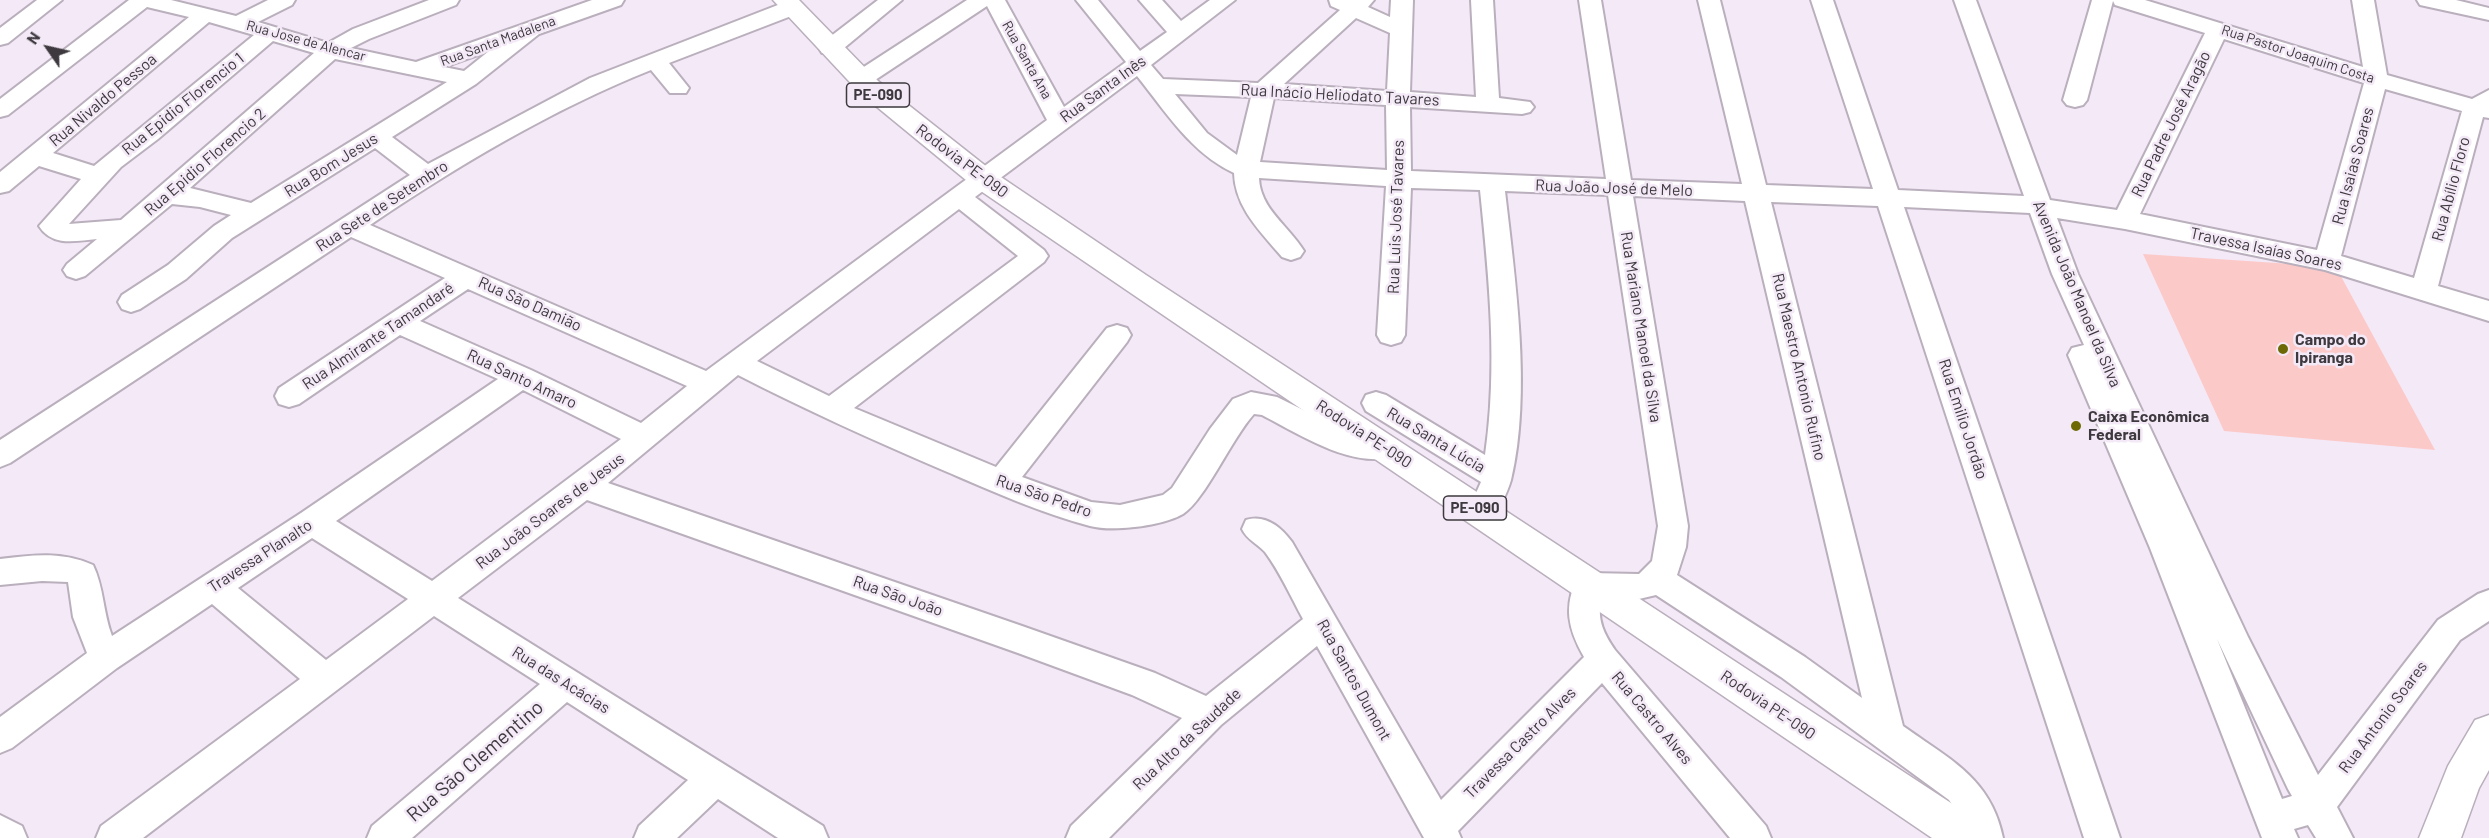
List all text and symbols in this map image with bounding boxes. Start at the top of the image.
street label: Rua Santa Madalena [438,12,558,70]
street label: Rua Jose de Alencar [245,17,367,65]
north arrow [18,18,78,78]
street label: Rua Santa Ana [999,18,1055,102]
street label: Rua Pastor Joaquim Costa [2219,21,2377,87]
text: N [22,28,44,47]
street label: Rua Padre José Aragão [2127,48,2215,200]
street label: Rua Epidio Florencio 1 [118,49,248,159]
street label: Rua Nivaldo Pessoa [45,50,161,150]
street label: Rua Santa Inês [1056,51,1150,127]
street label: Rua Inácio Heliodato Tavares [1240,80,1440,110]
road number: PE-090 [846,83,910,107]
street label: Rua Epidio Florencio 2 [140,104,270,220]
street label: Rua Isaias Soares [2328,105,2378,227]
street label: Rodovia PE-090 [912,120,1012,202]
street label: Rua Bom Jesus [281,129,381,201]
street label: Rua Abílio Floro [2428,135,2474,243]
street label: Rua Luis José Tavares [1384,140,1408,294]
street label: Rua Sete de Setembro [312,156,452,256]
street label: Rua João José de Melo [1535,176,1693,200]
street label: Avenida João Manoel da Silva [2029,198,2125,390]
street label: Travessa Isaías Soares [2188,224,2344,274]
street label: Rua Mariano Manoel da Silva [1616,230,1666,424]
street label: Rua Maestro Antonio Rufino [1768,272,1830,462]
street label: Rua São Damião [475,273,585,335]
street label: Rua Almirante Tamandaré [299,278,457,394]
place label: Campo do Ipiranga [2295,330,2366,368]
marker: Campo do Ipiranga [2276,342,2290,356]
street label: Rua Santo Amaro [464,345,580,413]
street label: Rua Emilio Jordão [1934,356,1992,482]
street label: Rodovia PE-090 [1312,396,1416,472]
street label: Rua Santa Lúcia [1383,403,1489,477]
place label: Caixa Econômica Federal [2088,407,2209,445]
marker: Caixa Econômica Federal [2069,419,2083,433]
street label: Rua João Soares de Jesus [472,449,628,573]
street label: Rua São Pedro [994,471,1094,521]
road number: PE-090 [1444,496,1506,520]
street label: Travessa Planalto [204,515,316,597]
street label: Rua São João [851,572,945,620]
street label: Rua Santos Dumont [1313,616,1395,744]
street label: Rua das Acácias [509,642,613,718]
street label: Rua Antonio Soares [2335,657,2431,777]
street label: Rodovia PE-090 [1717,666,1819,744]
street label: Rua Castro Alves [1608,668,1696,768]
street label: Travessa Castro Alves [1460,683,1580,803]
street label: Rua Alto da Saudade [1129,684,1245,794]
street label: Rua São Clementino [402,695,548,827]

